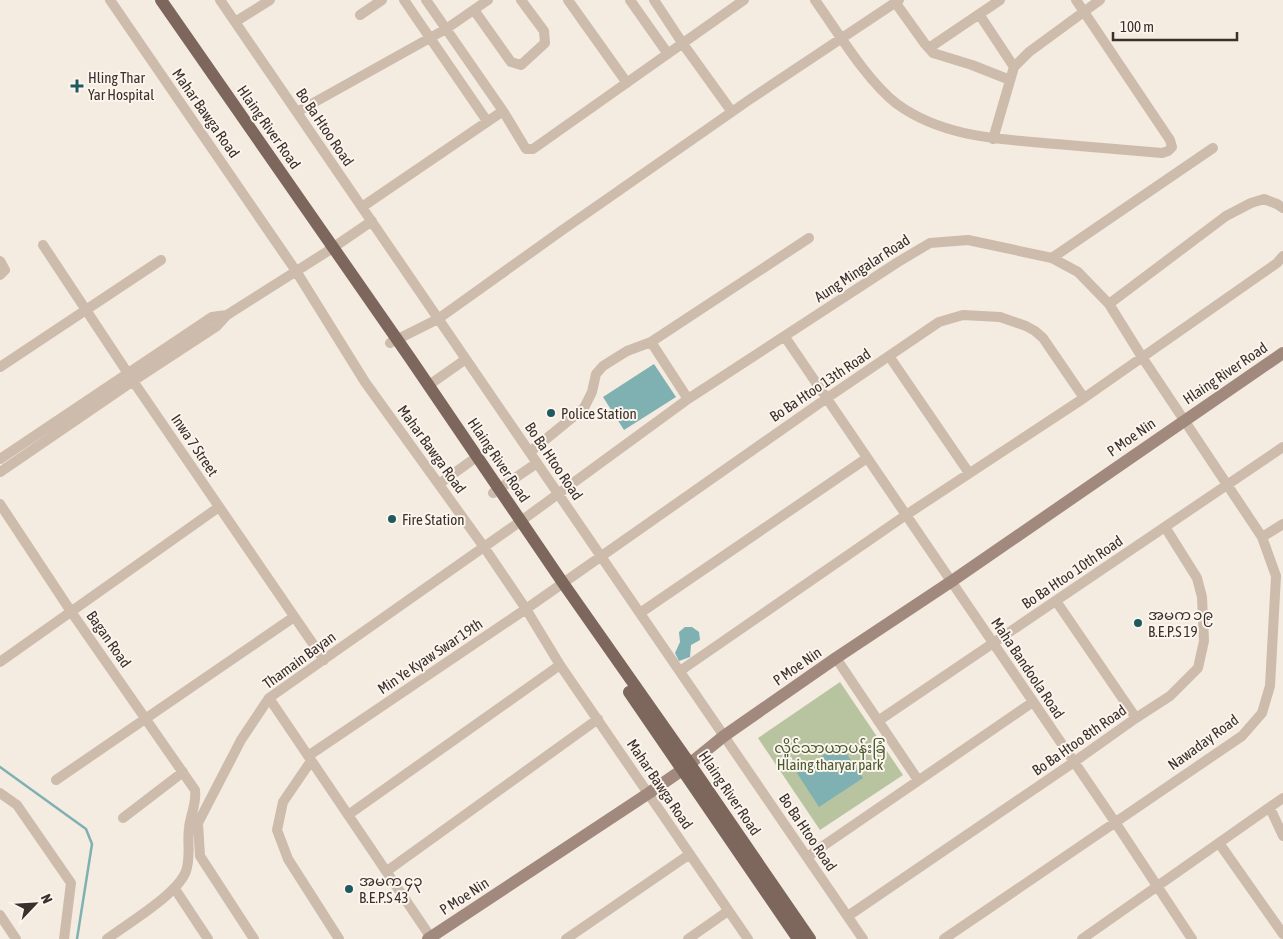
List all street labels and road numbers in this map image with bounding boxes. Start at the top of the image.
street label: Mahar Bawga Road [169,65,243,161]
street label: Hlaing River Road [234,82,304,172]
street label: Bo Ba Htoo Road [293,85,357,169]
street label: Aung Mingalar Road [811,231,913,305]
street label: Hlaing River Road [1180,339,1270,407]
street label: Bo Ba Htoo 13th Road [766,345,874,425]
street label: Mahar Bawga Road [394,402,470,496]
street label: Inwa 7 Street [168,411,222,479]
street label: P Moe Nin [1104,414,1158,460]
street label: Hlaing River Road [465,415,533,505]
street label: Bo Ba Htoo Road [522,419,586,503]
street label: Bo Ba Htoo 10th Road [1018,532,1126,612]
street label: Bagan Road [83,607,135,671]
street label: Min Ye Kyaw Swar 19th [374,615,486,697]
street label: Maha Bandoola Road [988,615,1068,721]
street label: Thamain Bayan [259,628,339,692]
street label: P Moe Nin [770,643,824,689]
street label: Bo Ba Htoo 8th Road [1029,701,1129,779]
street label: Nawaday Road [1165,711,1241,773]
street label: Mahar Bawga Road [624,736,696,832]
street label: Hlaing River Road [696,748,764,838]
street label: Bo Ba Htoo Road [776,790,840,874]
street label: P Moe Nin [436,874,492,918]

